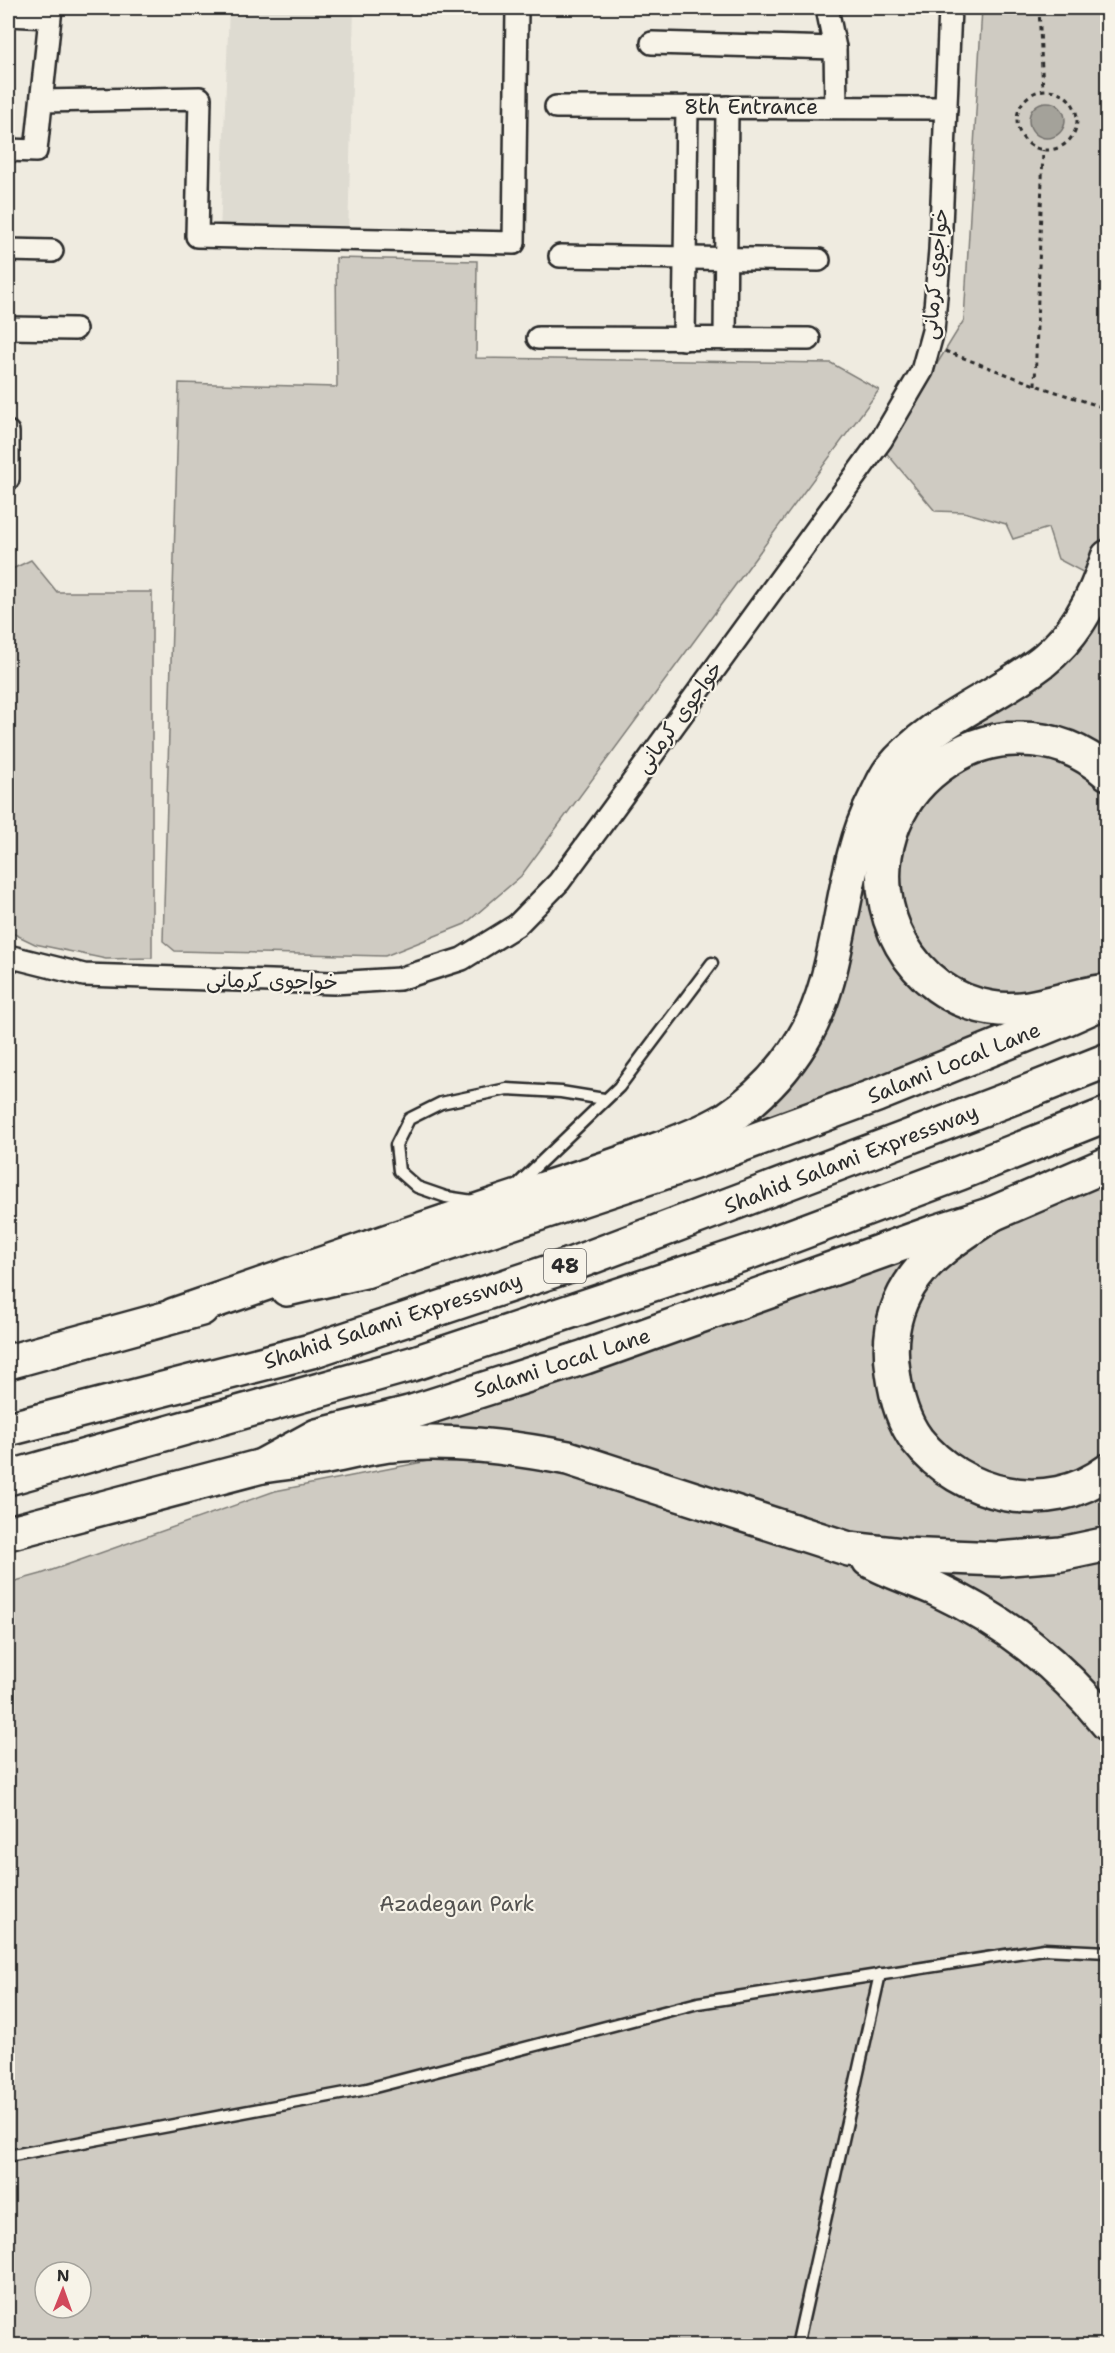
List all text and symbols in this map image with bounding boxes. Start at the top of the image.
street label: 8th Entrance [684,93,818,121]
street label: خواجوی کرمانی [915,207,955,341]
street label: خواجوی کرمانی [629,655,729,779]
street label: خواجوی کرمانی [206,966,338,996]
street label: Salami Local Lane [863,1016,1045,1110]
street label: Shahid Salami Expressway [720,1098,982,1220]
road number: 48 [544,1249,586,1283]
street label: Shahid Salami Expressway [260,1266,526,1376]
street label: Salami Local Lane [470,1321,654,1405]
park label: Azadegan Park [379,1890,535,1918]
north arrow [33,2260,93,2320]
text: N [57,2265,70,2286]

